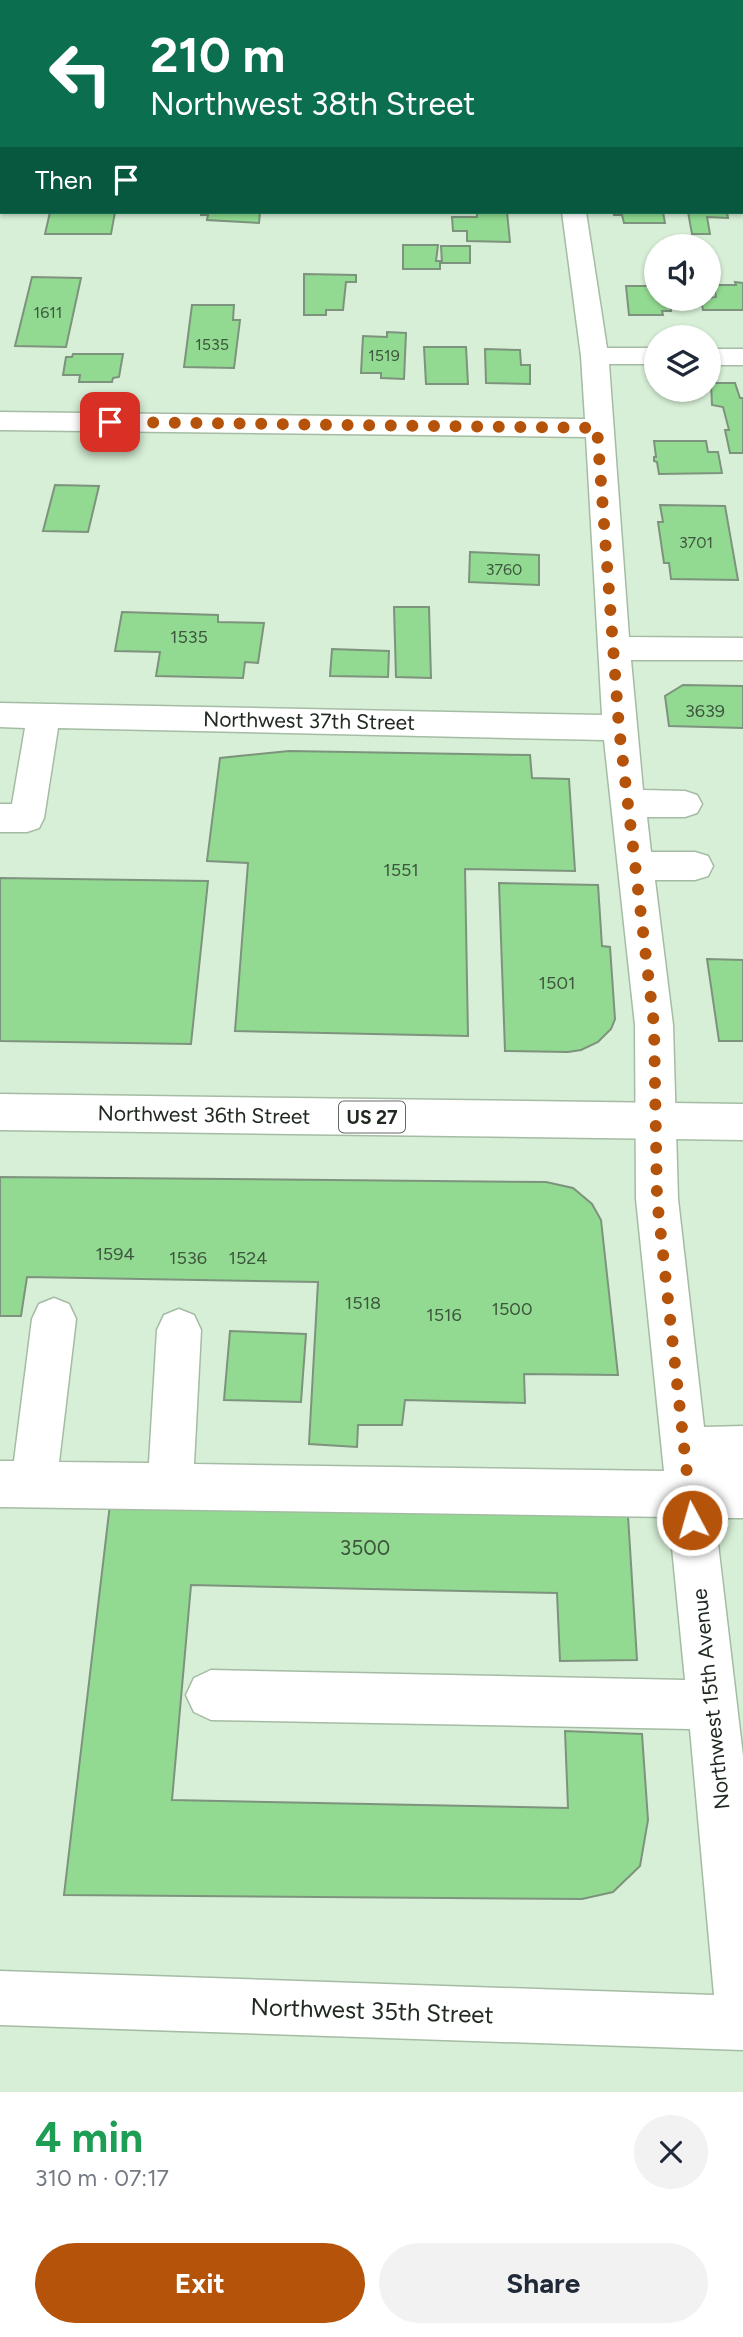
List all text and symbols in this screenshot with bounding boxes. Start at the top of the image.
text: 210 m [150,25,285,84]
icon: left [35,28,126,119]
text: Northwest 38th Street [150,85,475,123]
icon: arrive [107,161,145,199]
text: Then [35,164,93,196]
map controls [644,234,721,402]
button: sound [644,234,721,311]
house number: 1611 [34,303,62,322]
button: layers [644,325,721,402]
house number: 1535 [195,335,229,354]
house number: 1519 [368,346,400,365]
pin [80,392,140,452]
icon: arrive [91,403,129,441]
house number: 3701 [679,533,713,552]
house number: 3760 [486,560,522,579]
house number: 1535 [170,626,208,648]
house number: 3639 [685,700,725,722]
street label: Northwest 37th Street [203,706,415,735]
house number: 1551 [383,859,419,881]
house number: 1501 [539,972,575,994]
street label: Northwest 36th Street [98,1100,311,1129]
road number: US 27 [339,1102,405,1133]
house number: 1594 [95,1243,135,1265]
house number: 1536 [169,1247,207,1269]
house number: 1524 [228,1247,268,1269]
house number: 1518 [345,1292,381,1314]
house number: 1500 [492,1298,532,1320]
house number: 1516 [426,1304,462,1326]
position arrow [655,1483,729,1557]
house number: 3500 [340,1535,390,1560]
street label: Northwest 15th Avenue [686,1587,735,1811]
street label: Northwest 35th Street [250,1992,494,2029]
text: 4 min [35,2112,143,2163]
button: close [634,2115,708,2189]
text: 310 m · 07:17 [35,2164,169,2192]
button: Exit [35,2243,365,2323]
button: Share [379,2243,708,2323]

